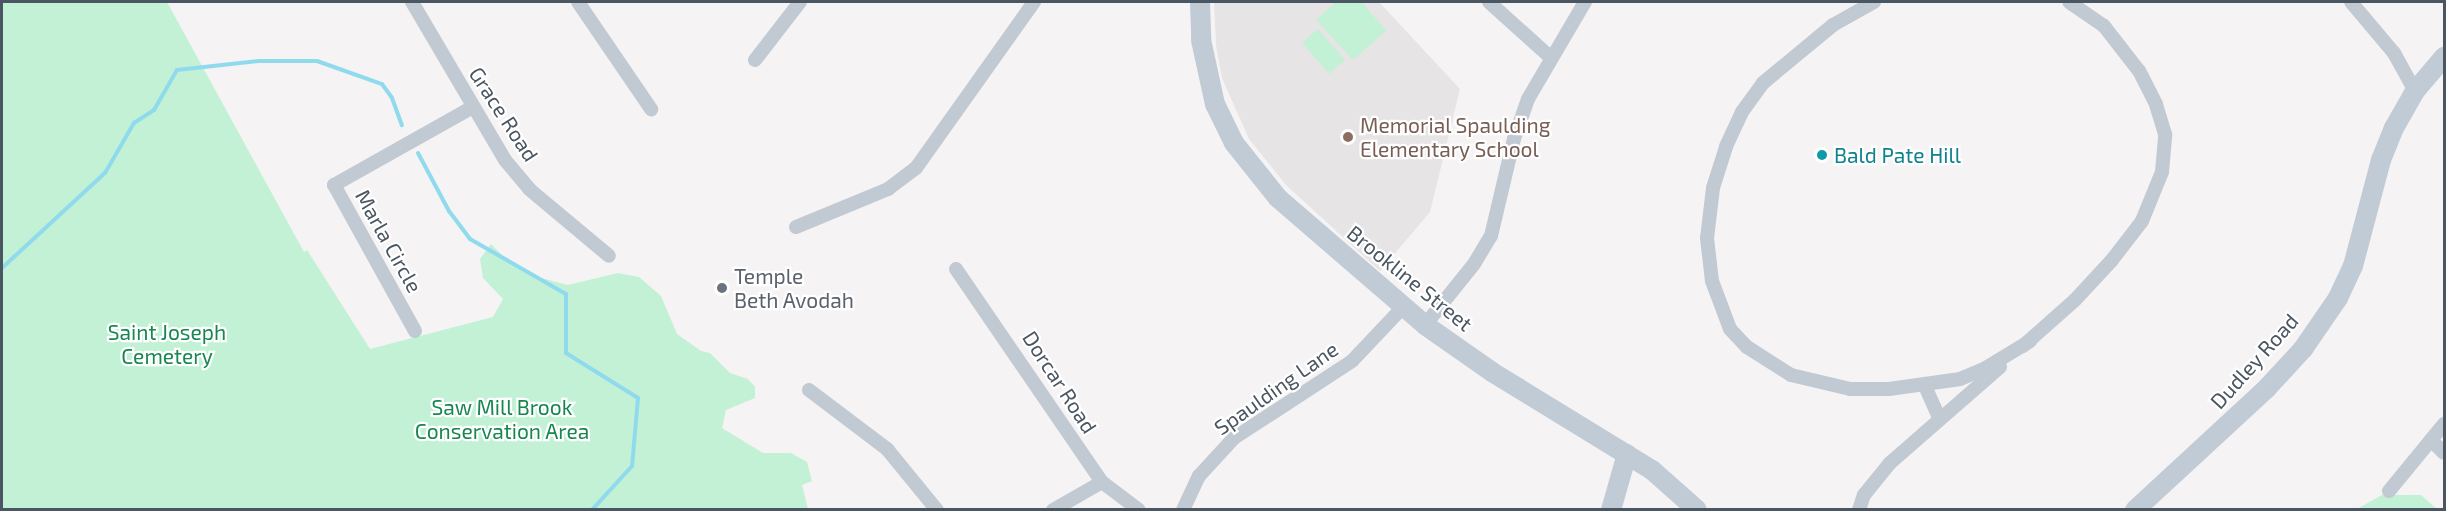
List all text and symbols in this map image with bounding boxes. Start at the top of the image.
street label: Grace Road [464,62,544,166]
place label: Memorial Spaulding Elementary School [1360,112,1551,162]
marker: Memorial Spaulding Elementary School [1341,130,1355,144]
place label: Bald Pate Hill [1834,142,1961,168]
marker: Bald Pate Hill [1815,148,1829,162]
street label: Marla Circle [350,185,428,297]
street label: Brookline Street [1342,220,1478,336]
place label: Temple Beth Avodah [734,263,855,313]
marker: Temple Beth Avodah [715,281,729,295]
street label: Dudley Road [2205,308,2303,414]
park label: Saint Joseph Cemetery [108,319,226,369]
street label: Dorcar Road [1017,326,1103,438]
street label: Spaulding Lane [1209,336,1343,440]
park label: Saw Mill Brook Conservation Area [414,394,590,444]

